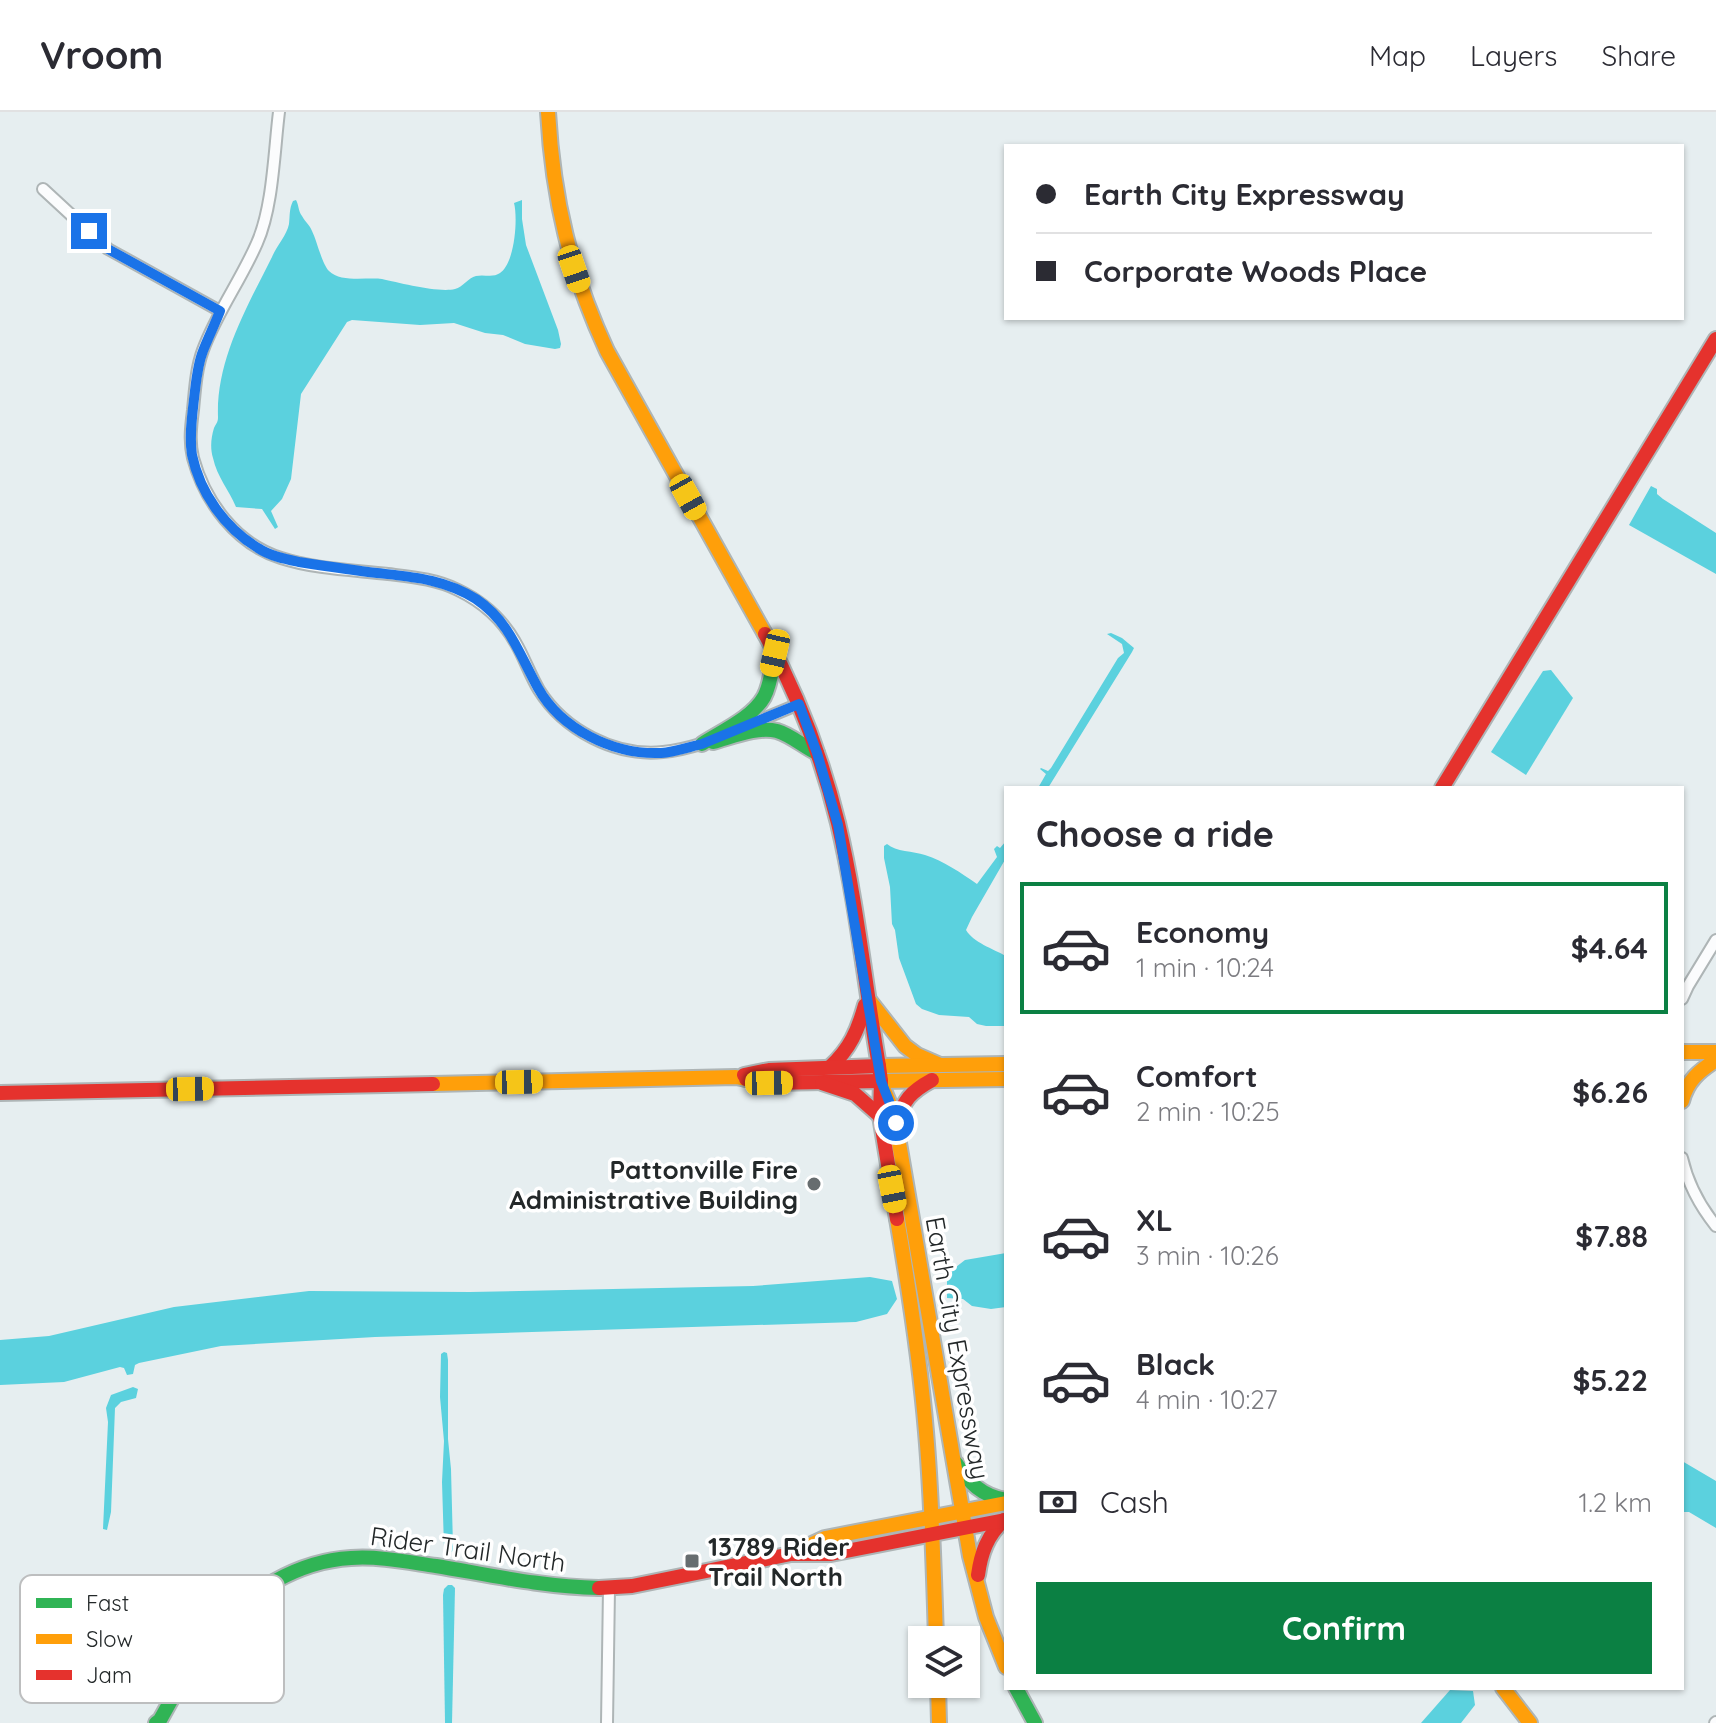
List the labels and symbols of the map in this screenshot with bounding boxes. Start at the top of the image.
route end [71,213,107,249]
car [555,242,593,296]
car [666,470,710,524]
car [758,627,792,679]
car [495,1070,543,1094]
car [745,1071,793,1095]
car [166,1077,214,1101]
route start [878,1105,914,1141]
place label: Pattonville Fire Administrative Building [509,1153,798,1216]
car [876,1163,908,1215]
marker: Pattonville Fire Administrative Building [805,1175,823,1193]
street label: Earth City Expressway [919,1214,997,1482]
street label: Rider Trail North [368,1519,568,1579]
place label: 13789 Rider Trail North [708,1530,850,1593]
marker: 13789 Rider Trail North [683,1552,701,1570]
legend [20,1575,284,1703]
text: Fast [86,1589,129,1617]
text: Slow [86,1625,133,1653]
text: Jam [86,1661,132,1689]

